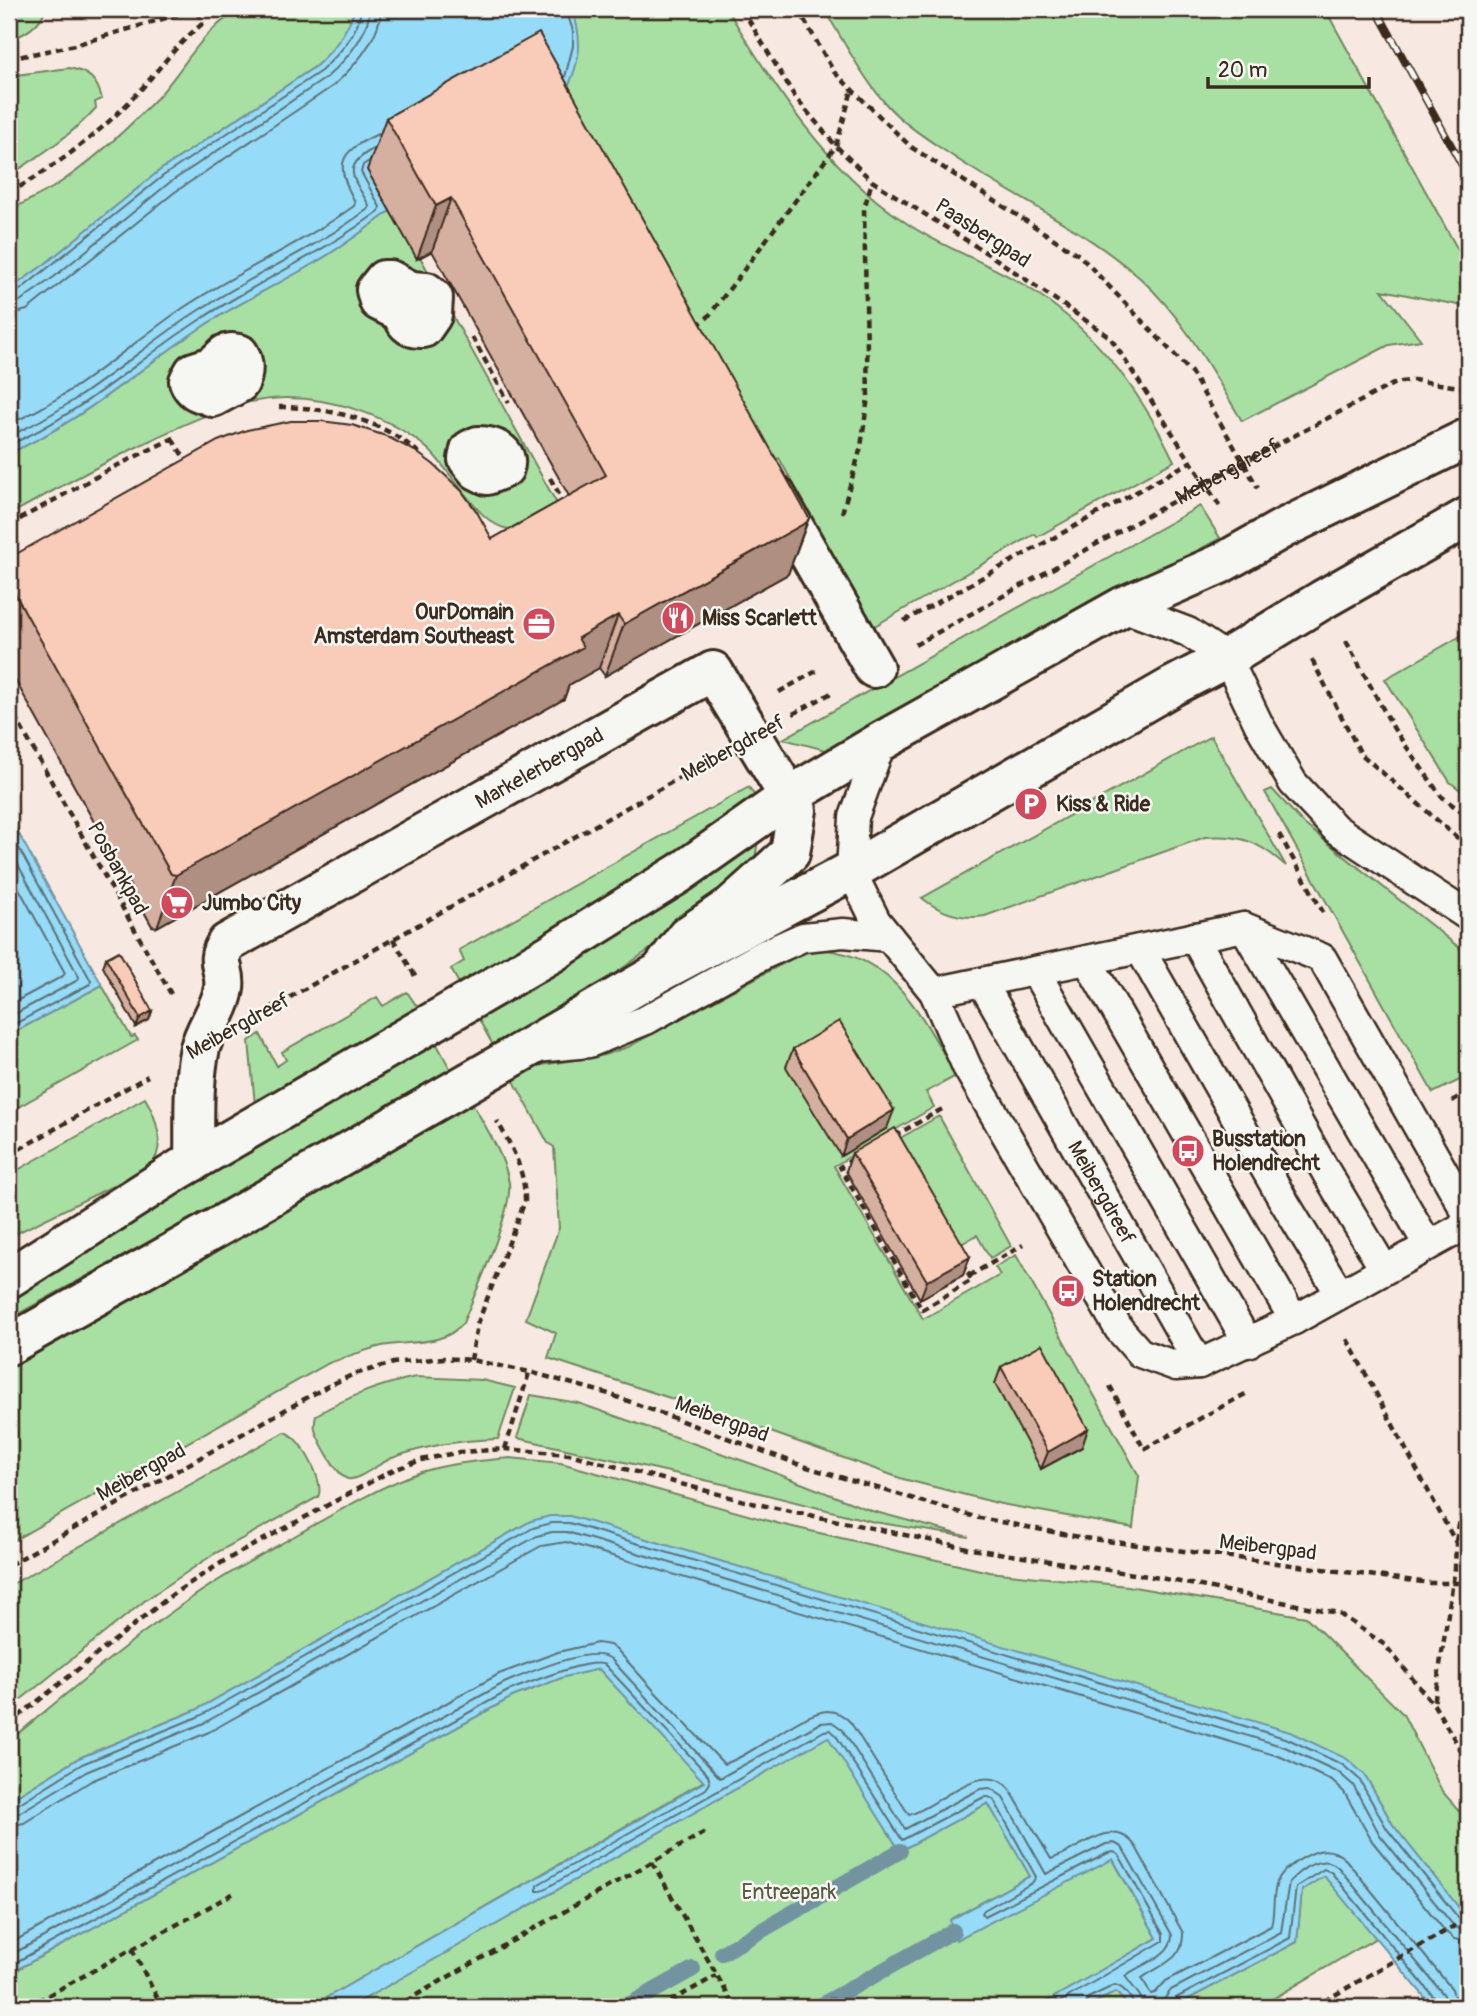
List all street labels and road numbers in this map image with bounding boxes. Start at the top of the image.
street label: Paasbergpad [930,193,1036,274]
street label: Meibergdreef [1171,433,1284,512]
street label: Meibergdreef [677,709,790,788]
street label: Markelerbergpad [471,722,609,815]
street label: Posbankpad [81,817,154,920]
street label: Meibergdreef [182,987,295,1066]
street label: Meibergdreef [1061,1136,1141,1250]
street label: Meibergpad [671,1390,772,1449]
street label: Meibergpad [92,1437,191,1508]
street label: Meibergpad [1218,1528,1318,1567]

